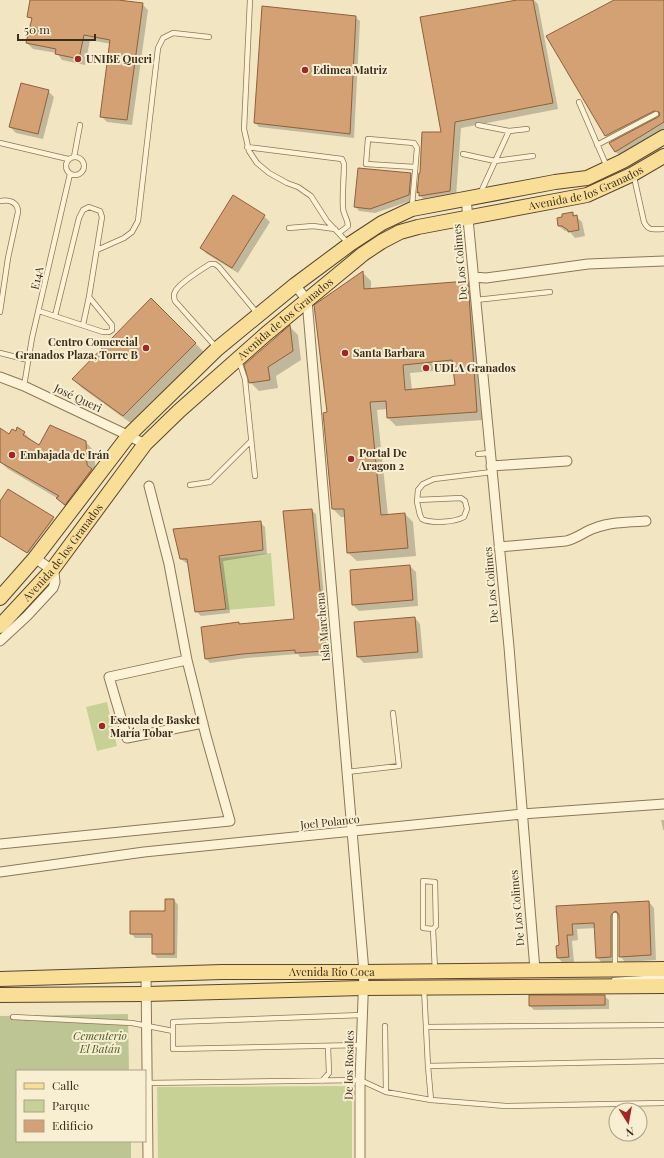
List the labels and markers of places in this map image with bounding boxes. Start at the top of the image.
place label: UNIBE Queri [86,51,153,66]
marker: UNIBE Queri [73,54,83,64]
place label: Edimca Matriz [313,62,387,77]
marker: Edimca Matriz [300,65,310,75]
place label: Centro Comercial Granados Plaza, Torre B [15,334,139,362]
marker: Centro Comercial Granados Plaza, Torre B [141,343,151,353]
place label: Santa Barbara [353,345,425,360]
marker: Santa Barbara [340,348,350,358]
place label: UDLA Granados [434,360,516,375]
marker: UDLA Granados [421,363,431,373]
place label: Portal De Aragon 2 [358,445,407,473]
place label: Embajada de Irán [20,447,109,462]
marker: Embajada de Irán [7,450,17,460]
marker: Portal De Aragon 2 [346,454,356,464]
place label: Escuela de Basket María Tobar [110,712,200,740]
marker: Escuela de Basket María Tobar [97,721,107,731]

